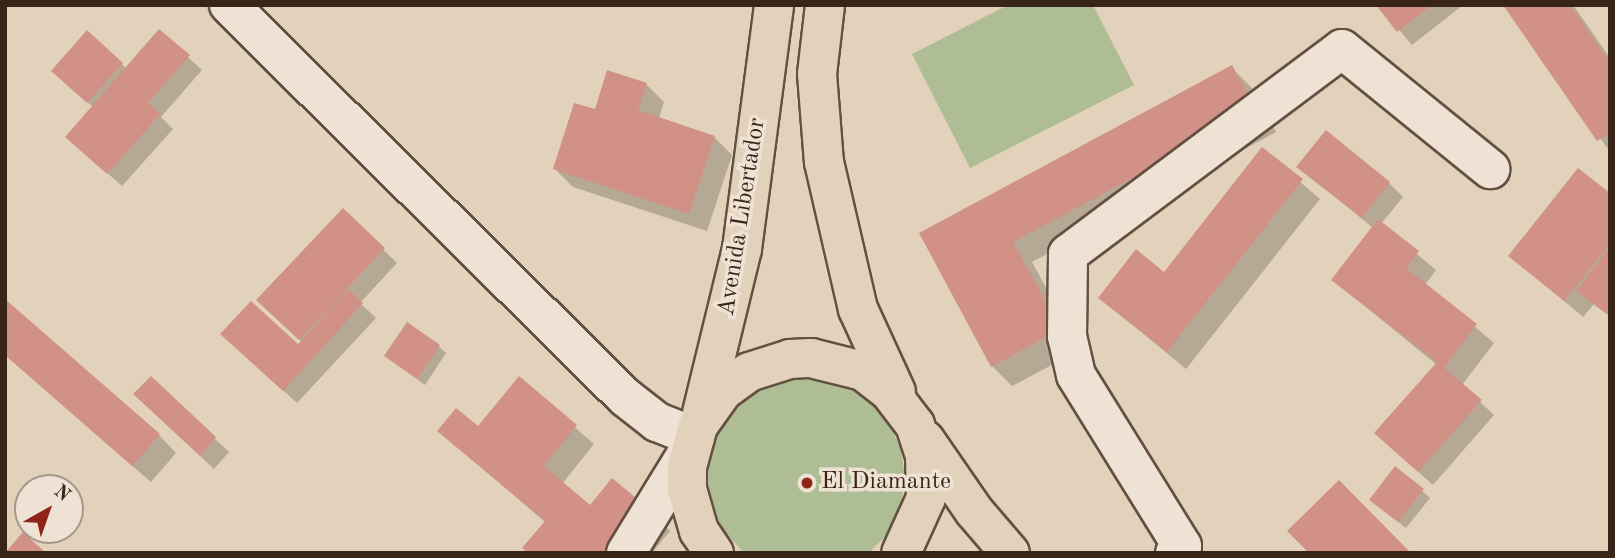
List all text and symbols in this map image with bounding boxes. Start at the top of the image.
street label: Avenida Libertador [713,116,773,318]
place label: El Diamante [821,469,951,497]
north arrow [14,474,84,544]
marker: El Diamante [799,475,815,491]
text: N [50,482,73,506]

